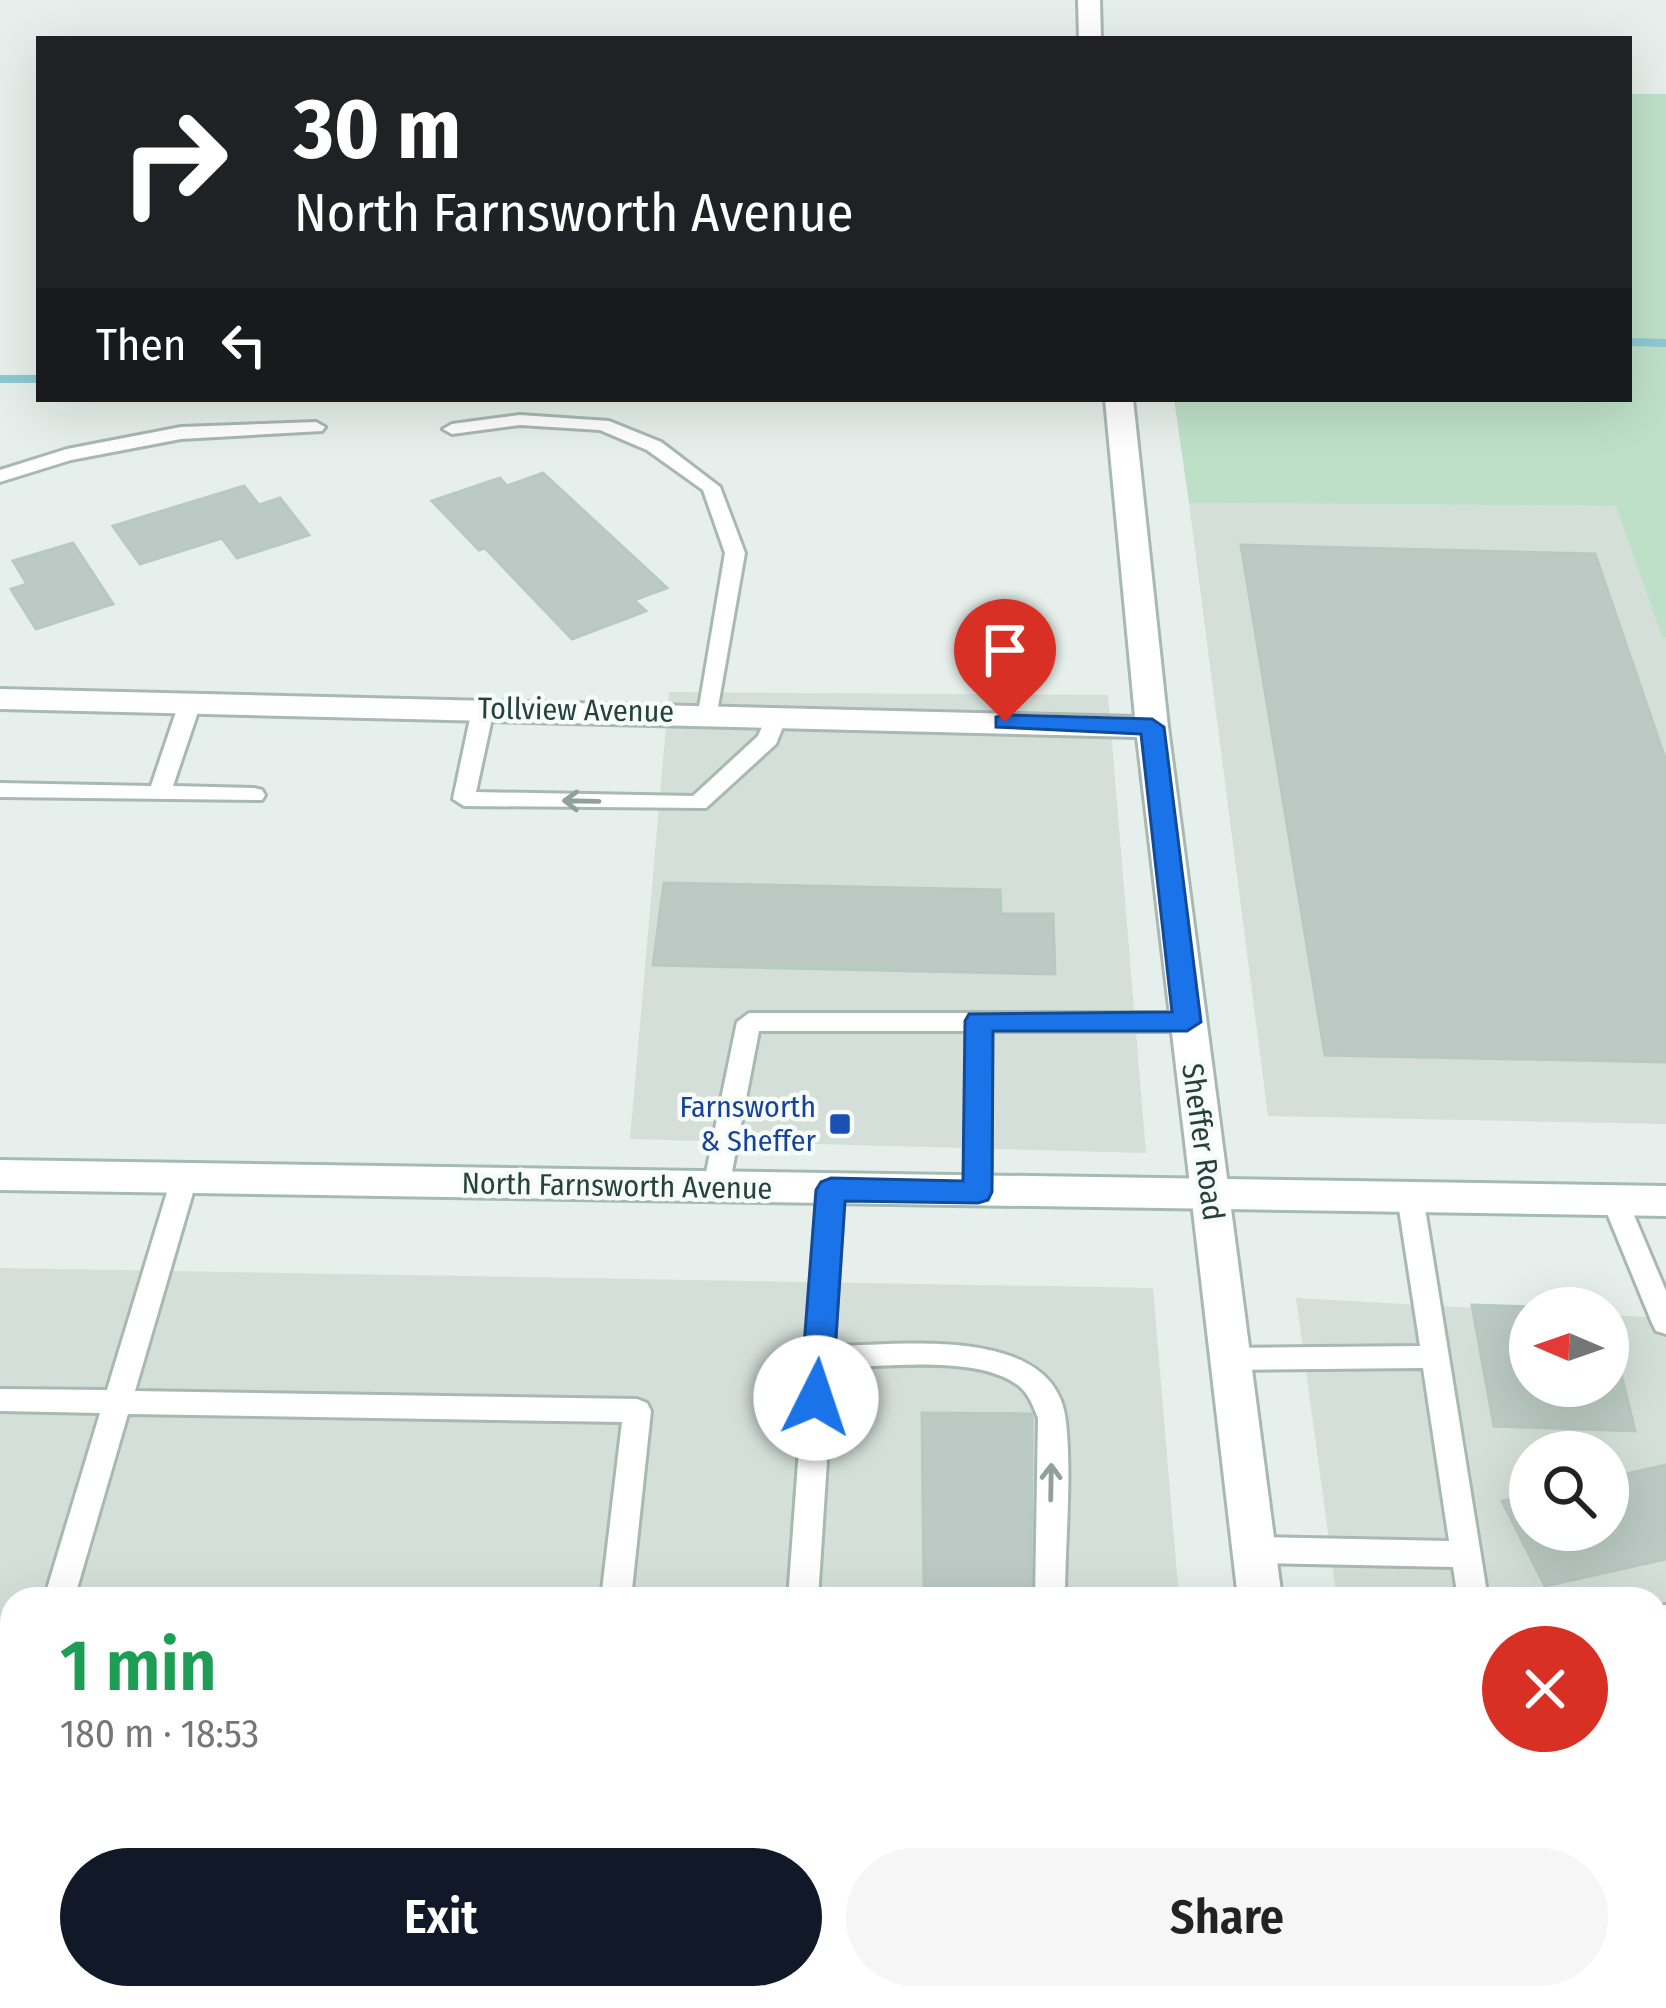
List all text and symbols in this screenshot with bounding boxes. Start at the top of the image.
text: 30 m [294,79,461,180]
icon: right [96,84,252,240]
text: North Farnsworth Avenue [294,181,853,245]
icon: left [211,312,277,378]
text: Then [96,318,187,372]
pin [954,599,1056,722]
icon: arrive [972,617,1038,683]
street label: Tollview Avenue [478,690,674,730]
one-way arrow [562,789,601,812]
street label: Sheffer Road [1174,1061,1232,1223]
place label: Farnsworth & Sheffer [680,1089,817,1159]
marker: Farnsworth & Sheffer [827,1111,853,1137]
street label: North Farnsworth Avenue [461,1165,773,1207]
north arrow [1509,1287,1629,1407]
map controls [1509,1287,1629,1551]
position arrow [753,1335,879,1461]
button: search [1509,1431,1629,1551]
one-way arrow [1040,1463,1062,1502]
text: 1 min [60,1623,217,1709]
button: close [1482,1626,1608,1752]
text: 180 m · 18:53 [60,1711,259,1757]
button: Exit [60,1848,822,1986]
button: Share [846,1848,1608,1986]

